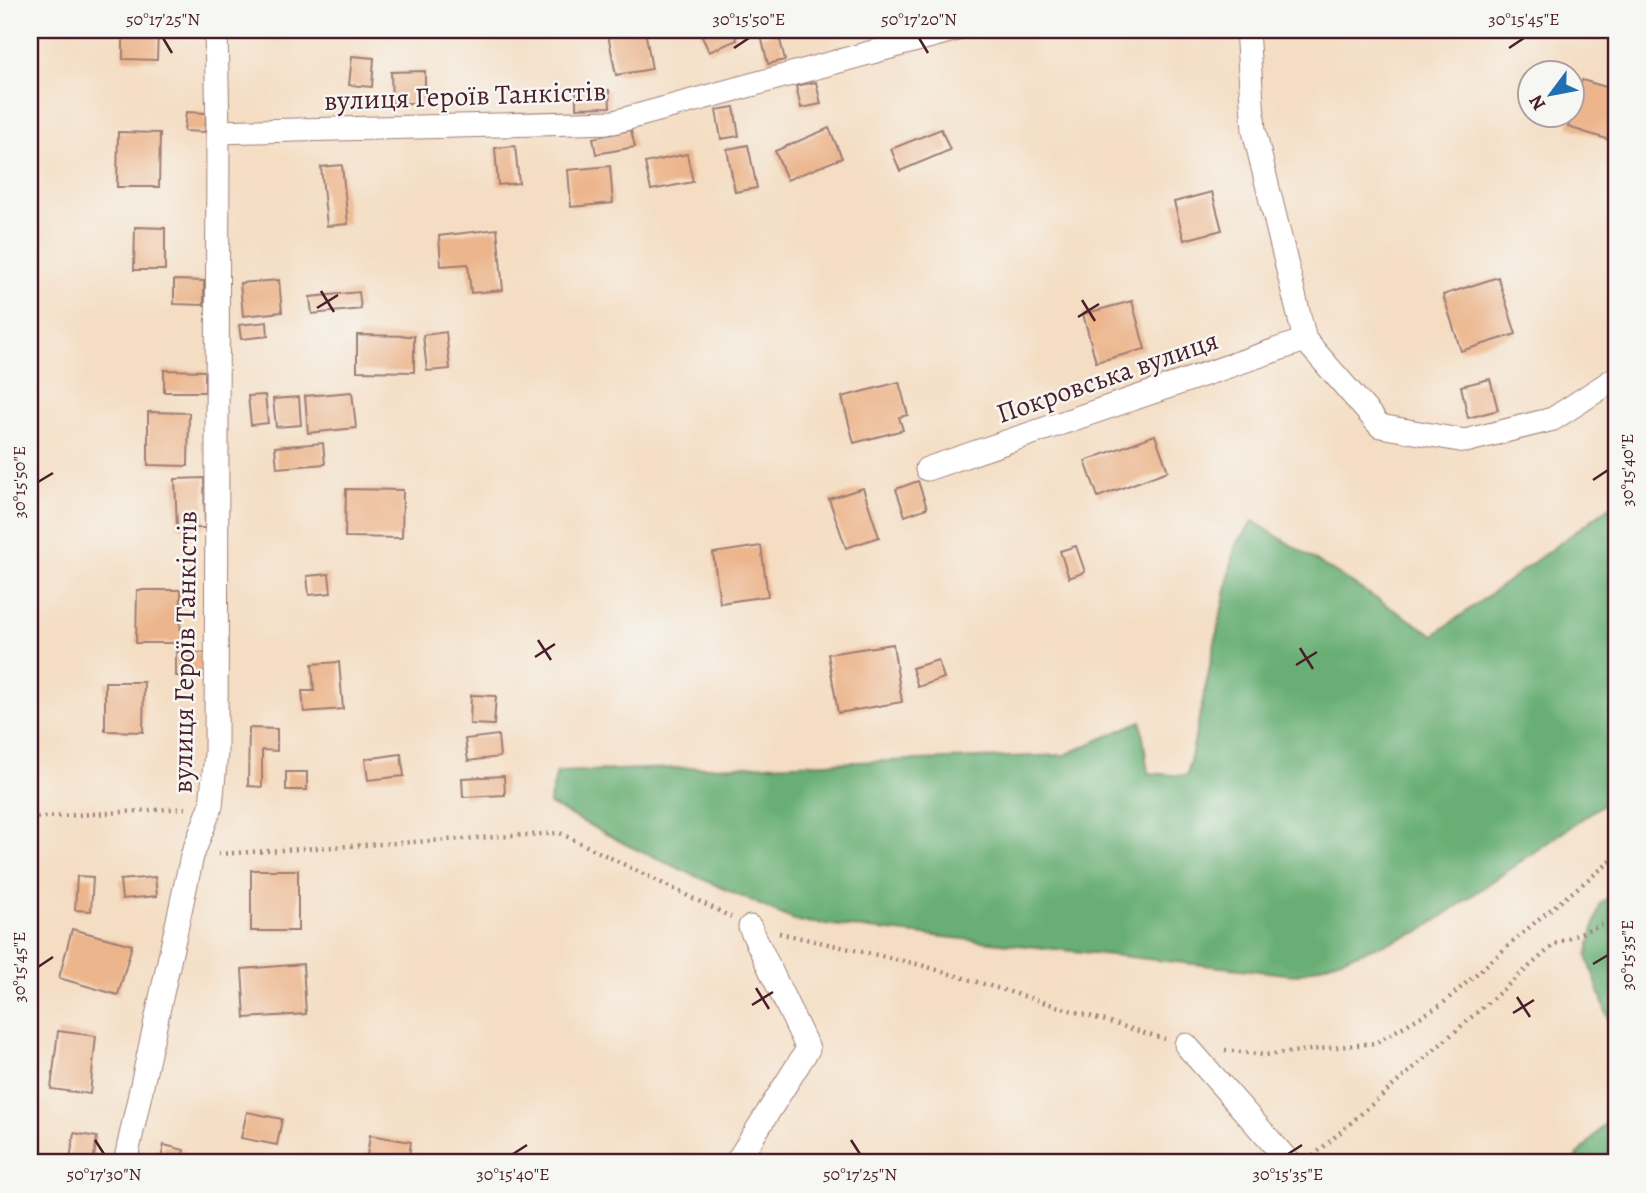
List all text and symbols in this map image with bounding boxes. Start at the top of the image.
text: 50°17'25"N [126,7,200,31]
text: 30°15'50"E [713,7,785,31]
text: 50°17'20"N [881,7,957,31]
text: 30°15'45"E [1488,7,1560,31]
north arrow [1516,60,1586,130]
street label: вулиця Героїв Танкістів [323,72,607,120]
text: N [1523,90,1552,115]
street label: Покровська вулиця [991,321,1223,433]
text: 30°15'40"E [1615,433,1639,507]
text: 30°15'50"E [7,446,31,518]
street label: вулиця Героїв Танкістів [164,510,206,794]
text: 30°15'35"E [1615,920,1639,990]
text: 30°15'45"E [7,931,31,1003]
text: 50°17'30"N [66,1162,142,1186]
text: 30°15'40"E [476,1162,550,1186]
text: 50°17'25"N [823,1162,897,1186]
text: 30°15'35"E [1253,1162,1323,1186]

